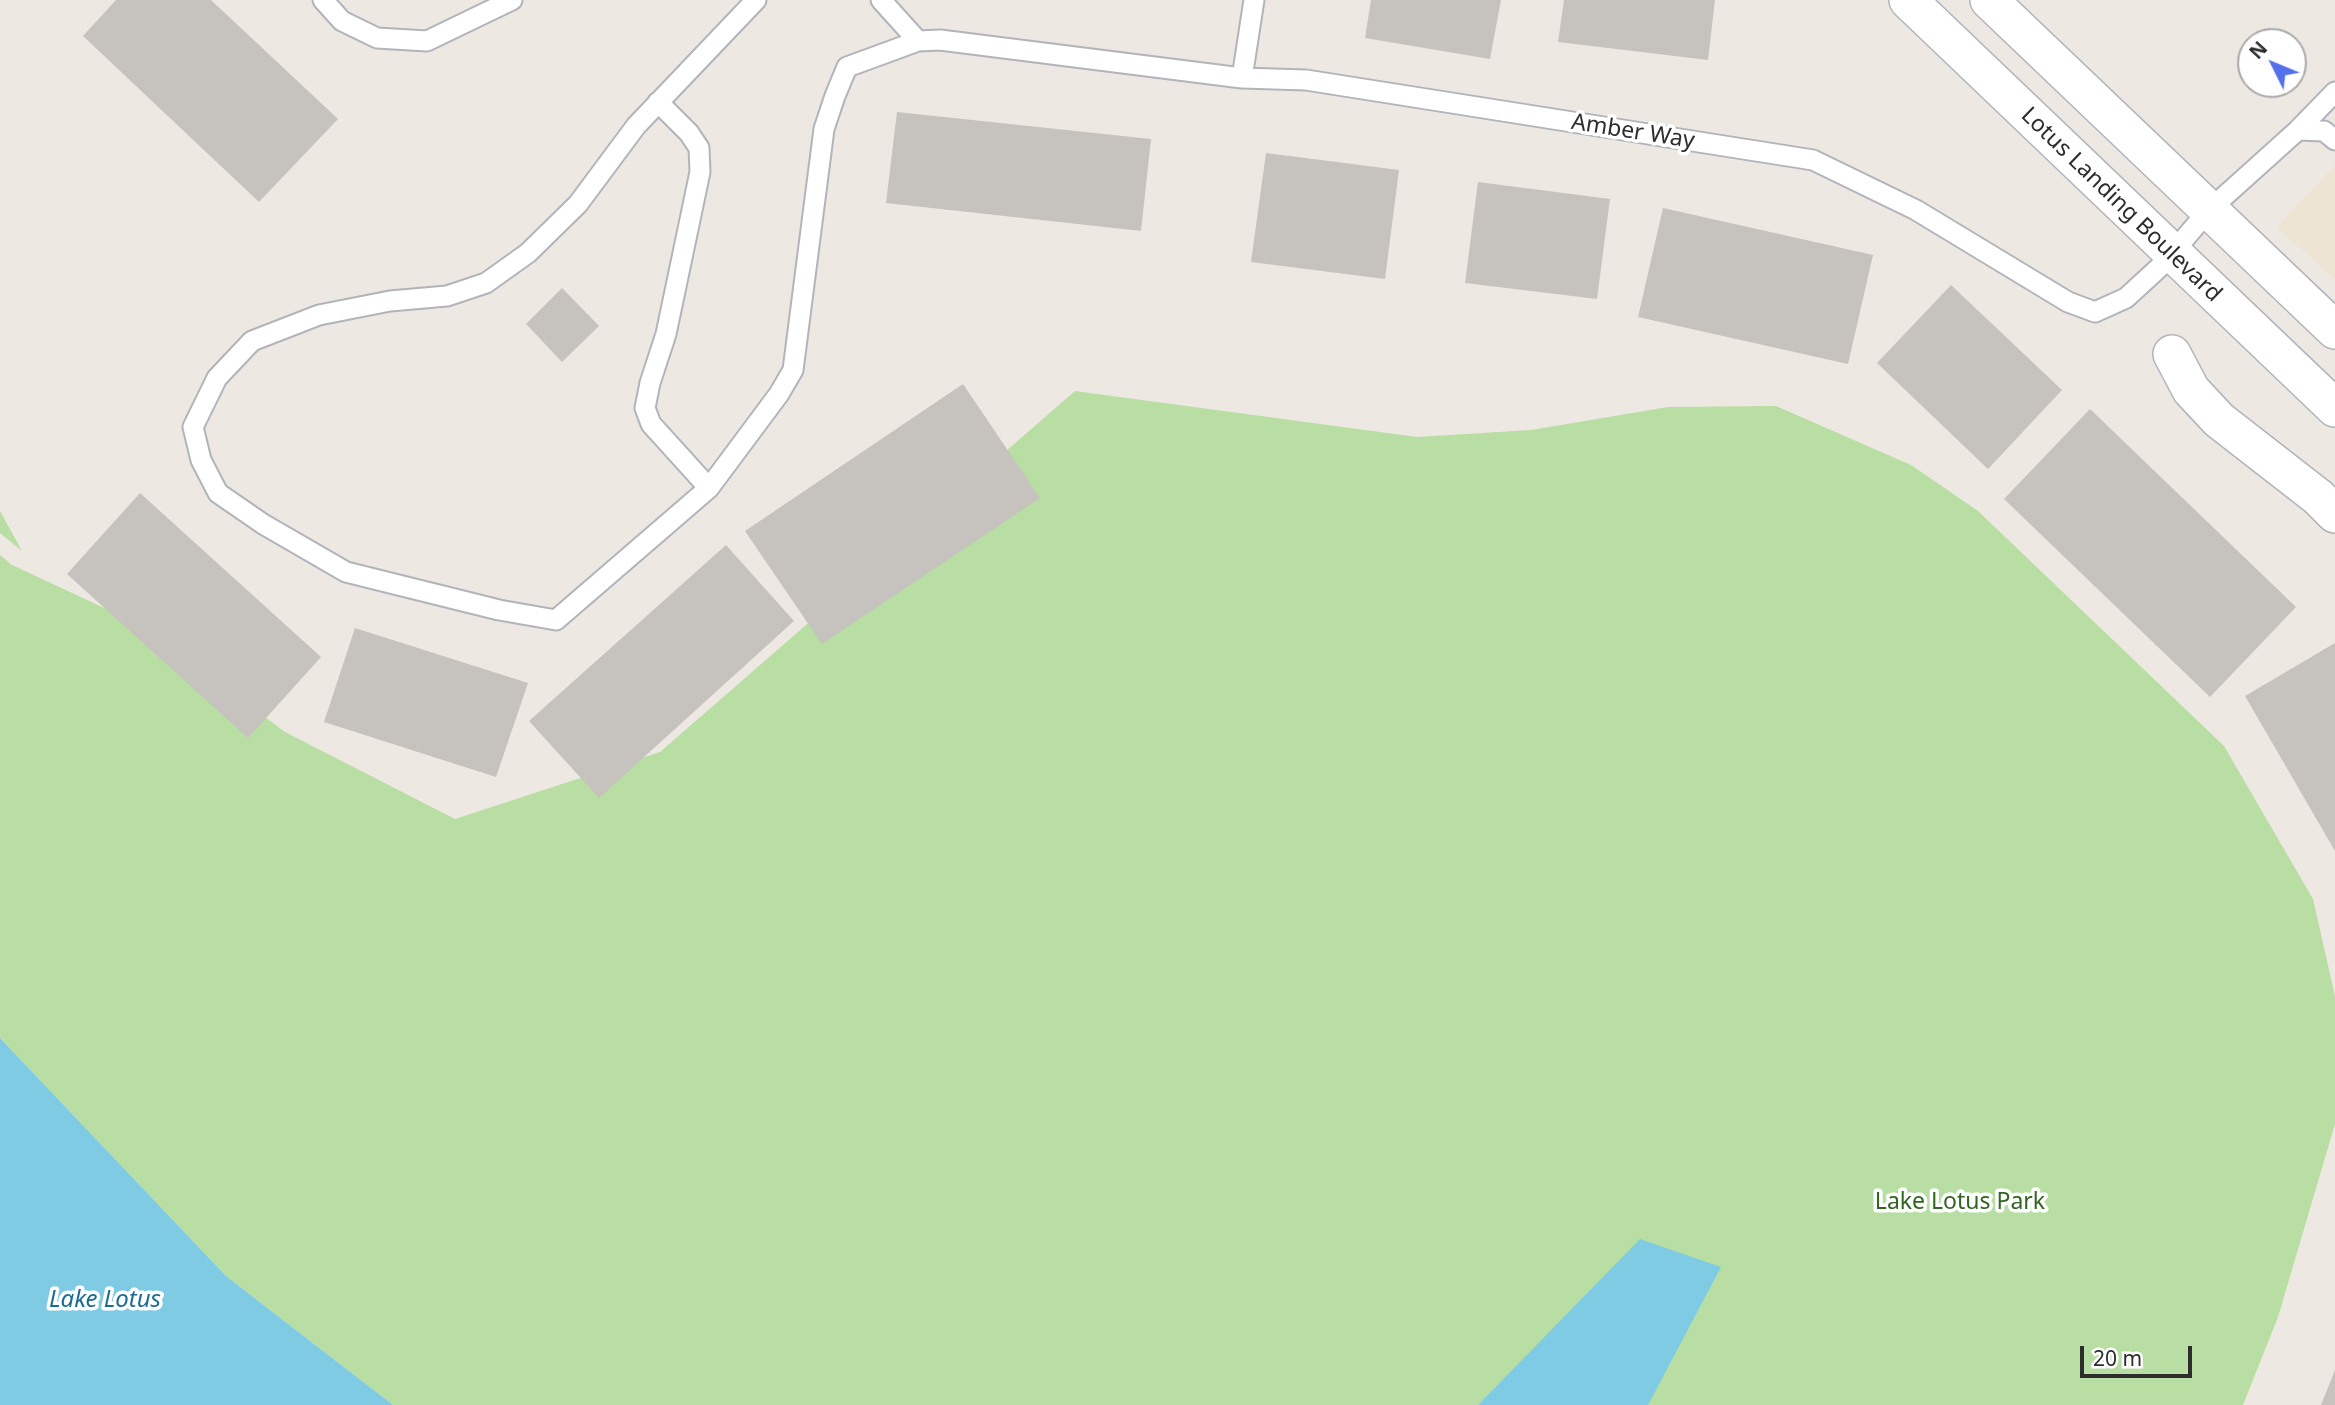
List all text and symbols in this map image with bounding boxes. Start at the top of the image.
north arrow [2237,28,2307,98]
text: N [2243,36,2273,65]
street label: Lotus Landing Boulevard [2015,102,2227,308]
street label: Amber Way [1569,109,1697,155]
park label: Lake Lotus Park [1875,1188,2045,1216]
water label: Lake Lotus [49,1286,161,1314]
scale bar [2083,1332,2195,1376]
text: 20 m [2093,1344,2142,1372]

